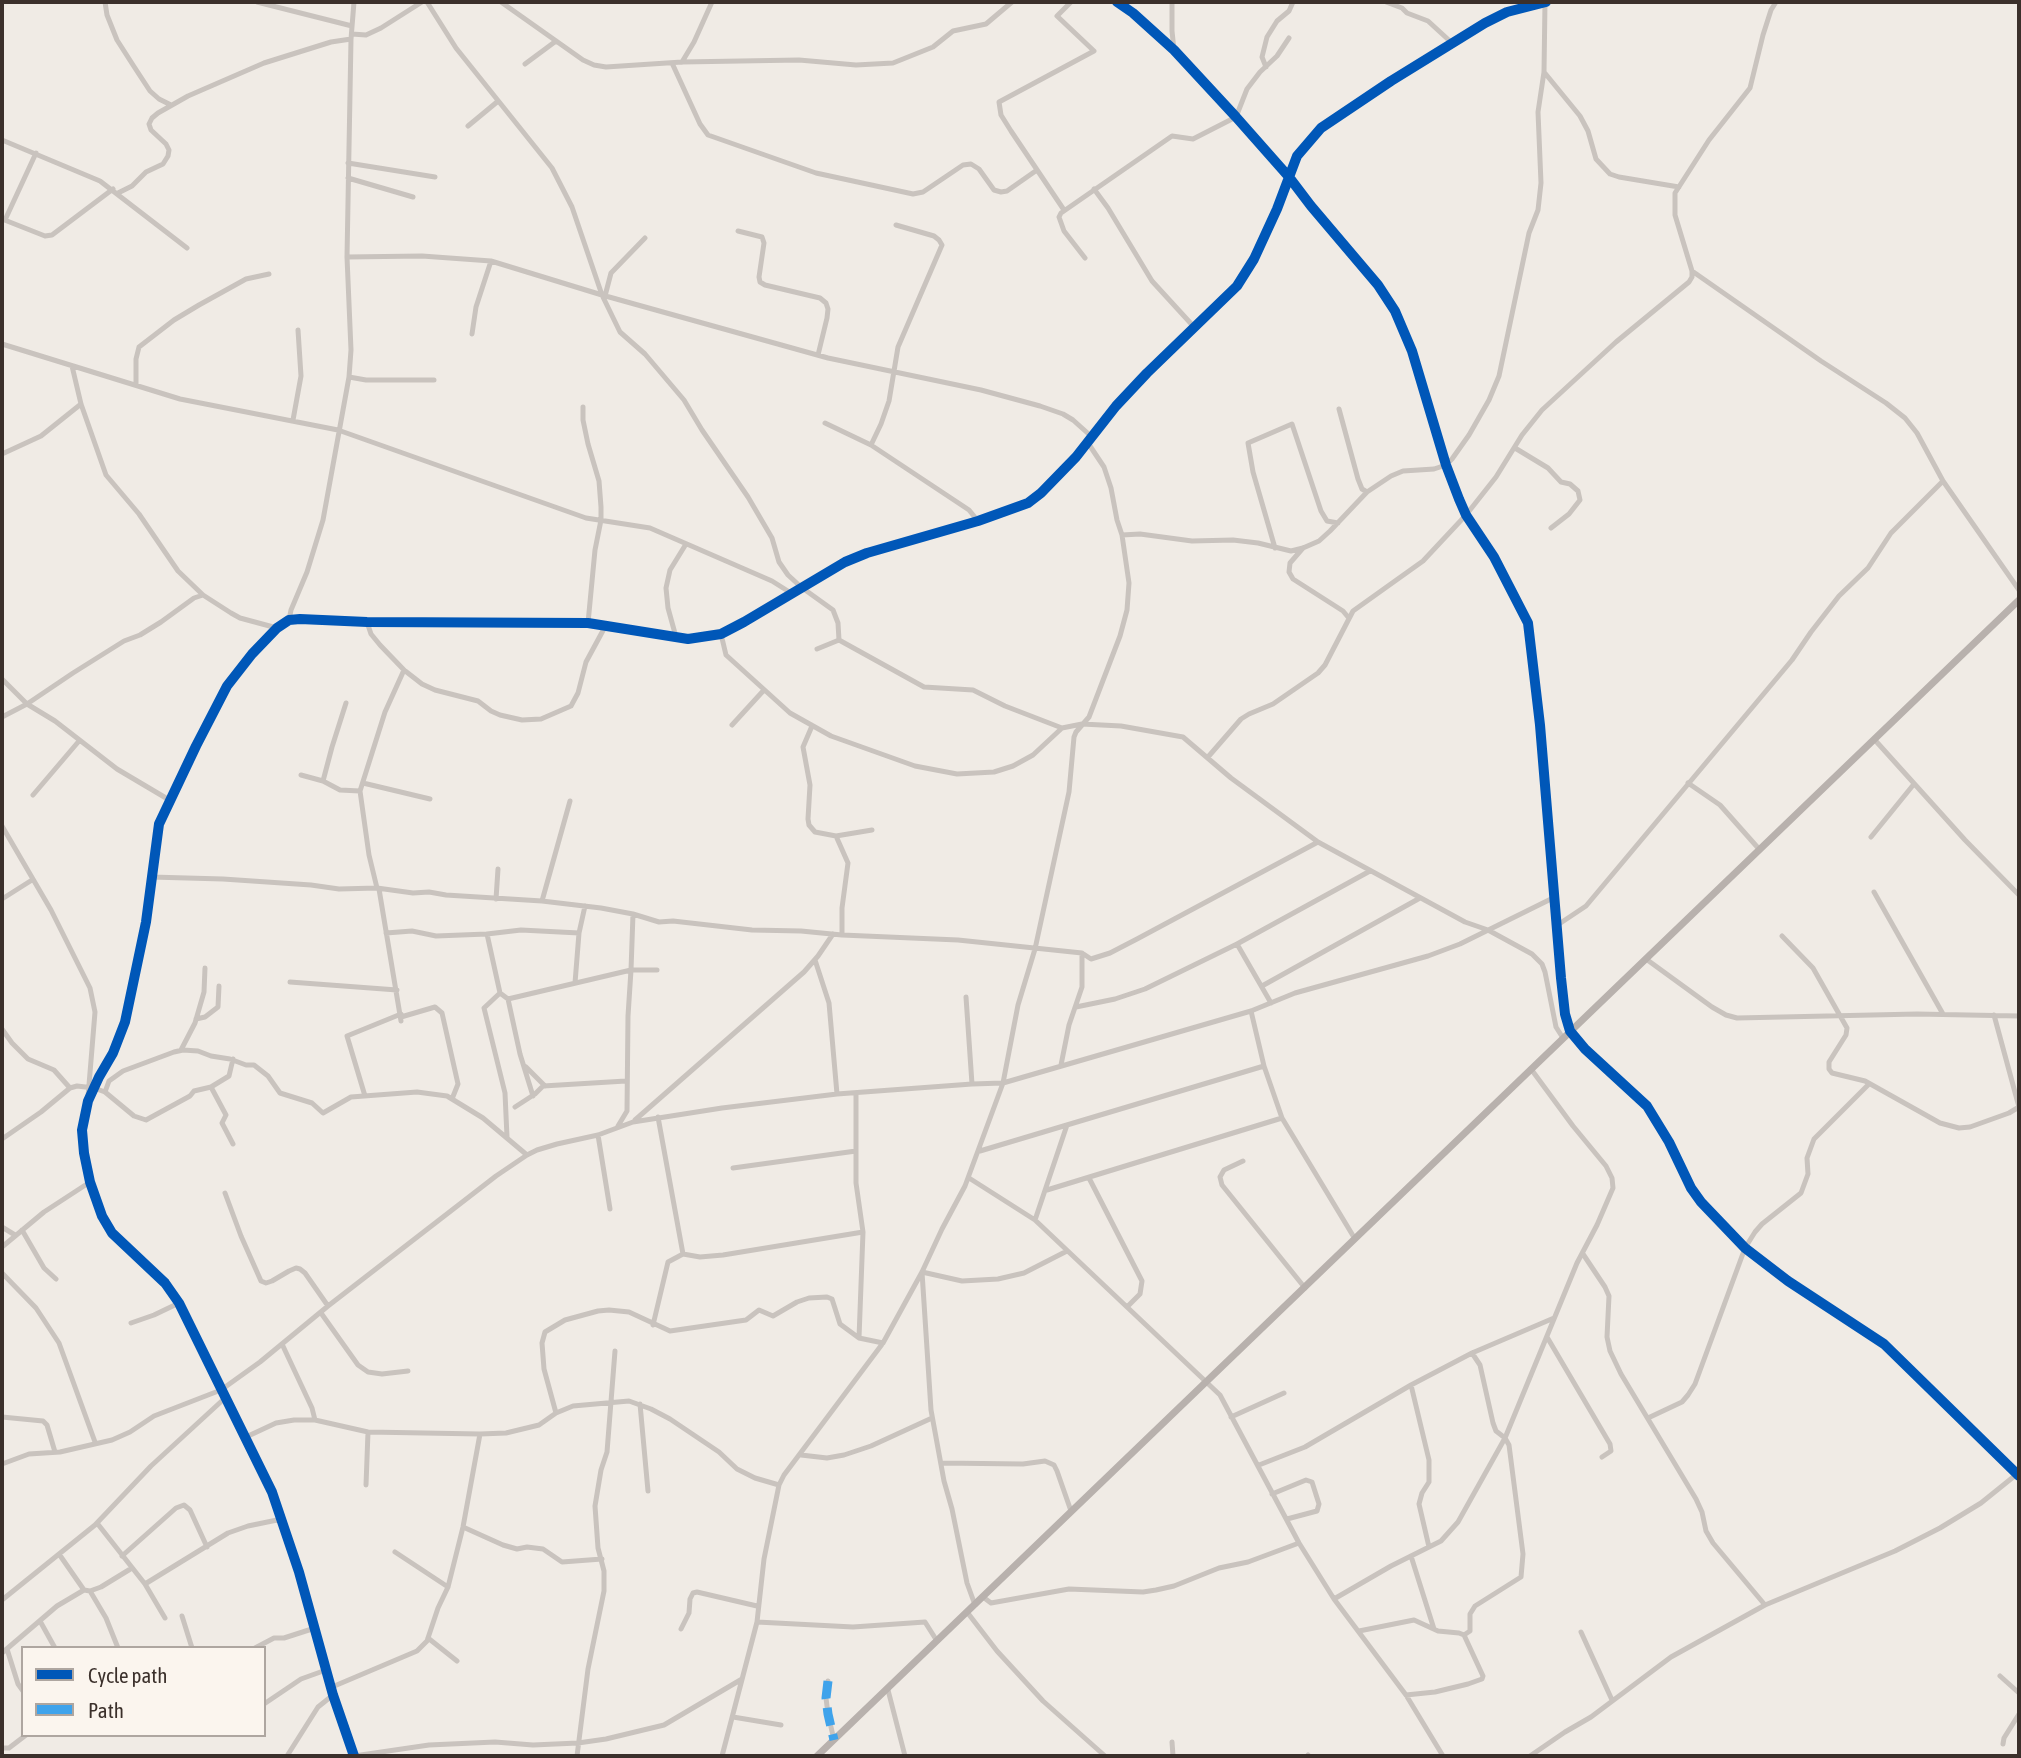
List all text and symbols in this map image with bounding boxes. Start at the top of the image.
legend [21,1646,266,1737]
text: Cycle path [88,1663,167,1687]
text: Path [88,1698,124,1722]

